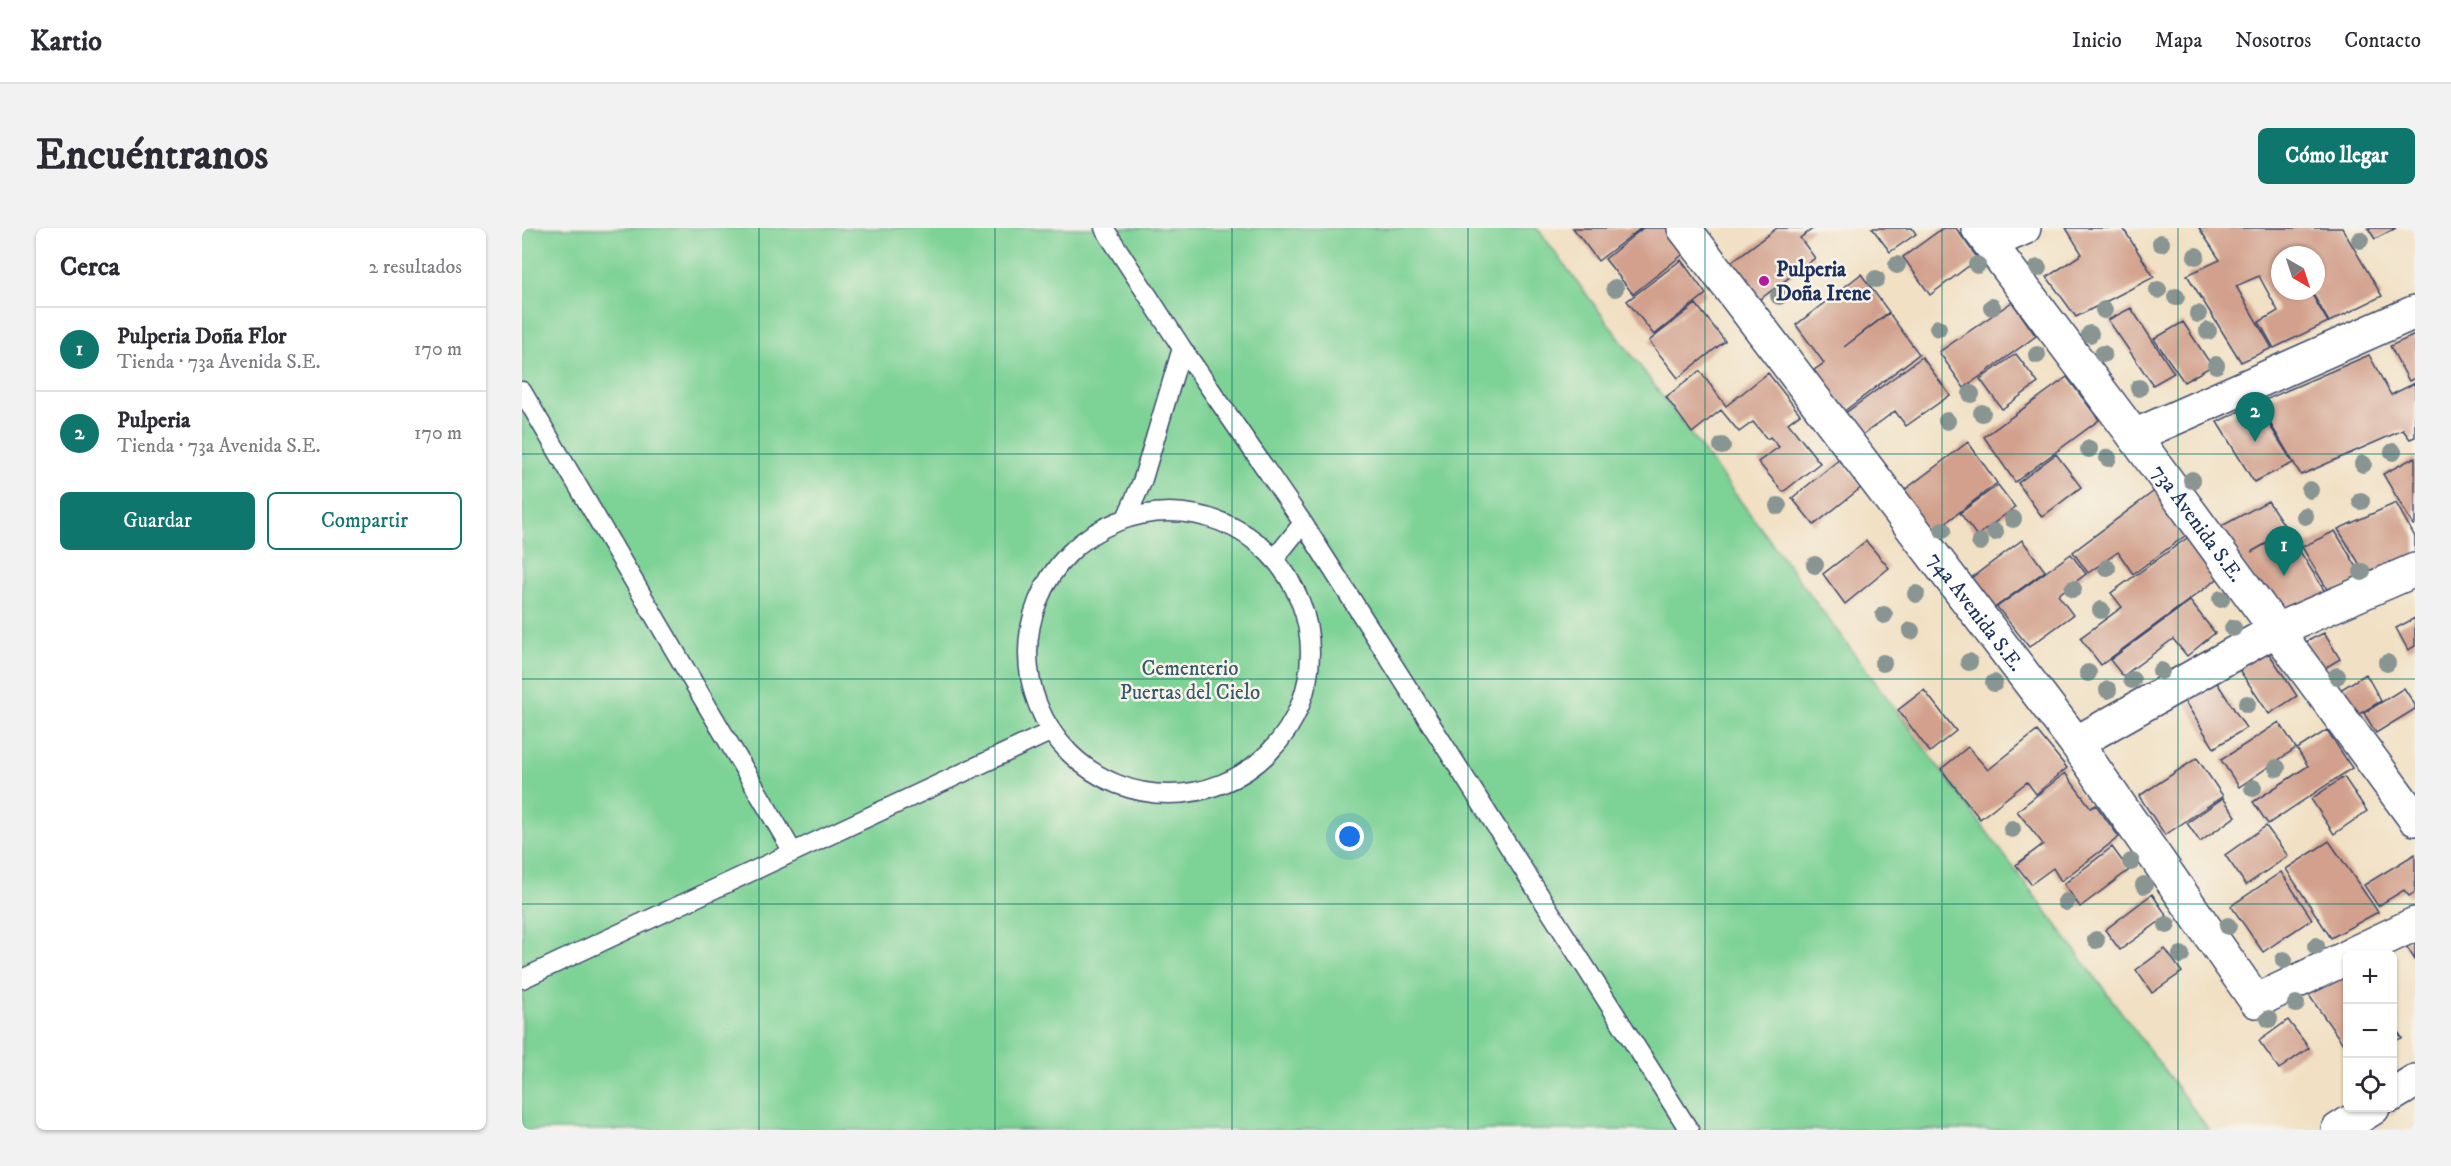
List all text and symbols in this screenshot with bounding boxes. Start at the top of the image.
text: Kartio [30,24,102,59]
text: Inicio [2072,28,2122,54]
text: Mapa [2155,28,2202,54]
text: Nosotros [2235,28,2311,54]
text: Contacto [2344,28,2421,54]
button: Cómo llegar [2258,128,2415,184]
text: Encuéntranos [36,130,268,182]
north arrow [2271,246,2325,300]
text: Cerca [60,251,120,284]
text: 2 resultados [369,255,462,280]
place label: Pulperia Doña Irene [1776,257,1871,307]
marker: Pulperia Doña Irene [1757,274,1771,288]
text: Pulperia Doña Flor [117,323,287,350]
text: 1 [76,337,83,362]
text: 170 m [414,337,462,362]
text: Tienda · 73a Avenida S.E. [117,350,320,375]
pin: 2 [2236,392,2274,442]
text: Pulperia [117,407,190,434]
text: 2 [75,421,84,446]
text: 170 m [414,421,462,446]
text: Tienda · 73a Avenida S.E. [117,434,320,459]
street label: 73a Avenida S.E. [2145,460,2249,588]
button: Guardar [60,492,255,550]
button: Compartir [267,492,462,550]
pin: 1 [2264,526,2304,576]
street label: 74a Avenida S.E. [1921,547,2029,677]
park label: Cementerio Puertas del Cielo [1120,656,1260,706]
your location [1335,822,1364,851]
map controls [2343,950,2397,1112]
button: + [2343,950,2397,1004]
button: − [2343,1004,2397,1058]
button: locate [2343,1058,2397,1112]

